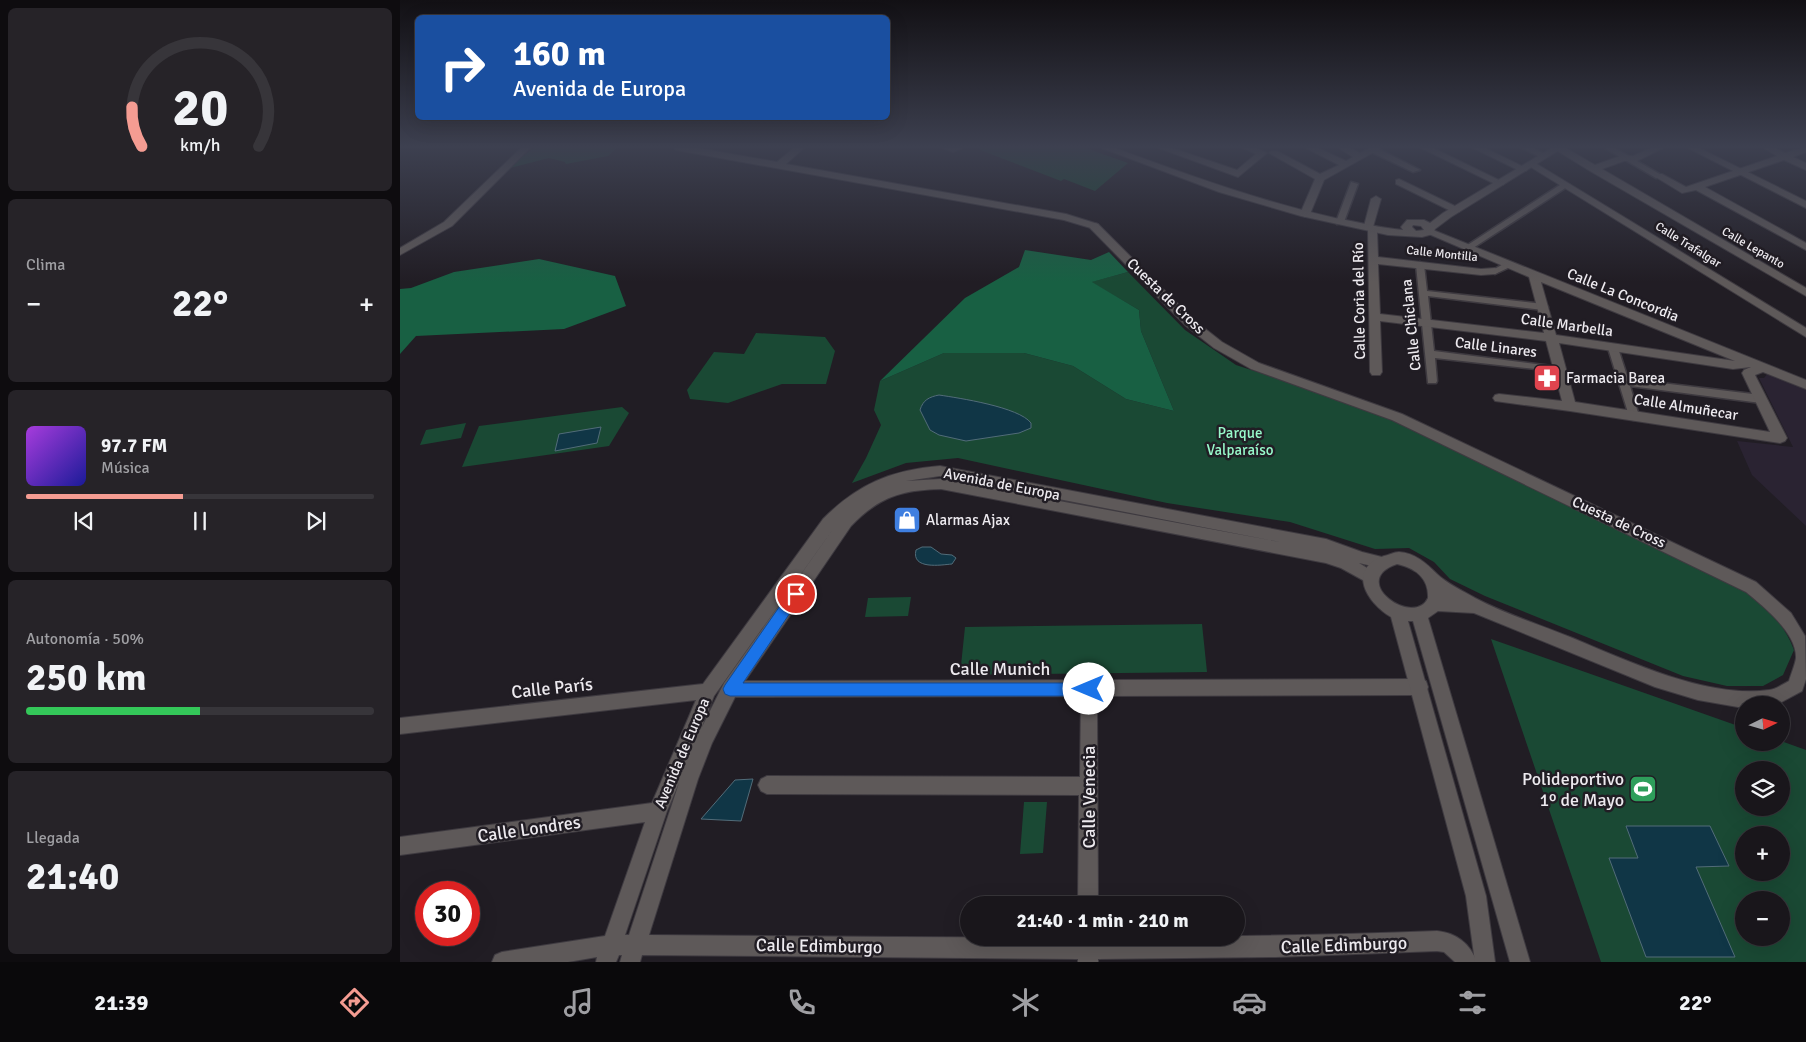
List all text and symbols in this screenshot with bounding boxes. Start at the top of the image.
text: 160 m [513,32,606,75]
icon: right [430,35,495,100]
text: Avenida de Europa [513,75,686,102]
text: 20 [172,76,228,140]
text: km/h [180,134,220,156]
street label: Calle Trafalgar [1652,219,1724,271]
street label: Calle Lepanto [1719,224,1787,272]
street label: Calle Coria del Río [1349,242,1369,360]
street label: Calle Montilla [1406,243,1478,265]
street label: Cuesta de Cross [1123,254,1209,338]
text: Clima [26,255,65,275]
street label: Calle La Concordia [1564,264,1682,326]
street label: Calle Chiclana [1397,278,1425,372]
text: 22° [172,280,228,327]
text: − [26,287,41,321]
text: + [359,287,374,321]
street label: Calle Marbella [1520,310,1614,340]
street label: Calle Linares [1454,333,1539,361]
pharmacy icon: Farmacia Barea [1532,363,1562,393]
place label: Farmacia Barea [1566,369,1665,387]
street label: Calle Almuñecar [1633,390,1740,424]
park label: Parque Valparaíso [1206,424,1274,459]
text: 97.7 FM [101,434,167,458]
text: Música [101,458,150,478]
street label: Avenida de Europa [942,464,1062,504]
street label: Cuesta de Cross [1569,492,1669,552]
shop icon: Alarmas Ajax [892,505,922,535]
icon: previous [70,507,98,535]
icon: pause [186,507,214,535]
icon: next [302,507,330,535]
place label: Alarmas Ajax [926,511,1010,529]
pin [775,573,817,615]
icon: arrive [782,580,810,608]
text: Autonomía · 50% [26,629,144,649]
text: 250 km [26,654,147,701]
street label: Calle Munich [950,658,1050,680]
position arrow [1062,662,1114,714]
street label: Calle París [510,673,594,703]
street label: Avenida de Europa [651,695,713,811]
north arrow [1735,696,1790,751]
map controls [1735,696,1790,946]
street label: Calle Venecia [1078,746,1100,848]
button: layers [1735,761,1790,816]
place label: Polideportivo 1º de Mayo [1522,768,1624,811]
sports icon: Polideportivo 1º de Mayo [1628,774,1658,804]
street label: Calle Londres [476,811,582,847]
button: + [1735,826,1790,881]
text: Llegada [26,828,80,848]
text: 21:40 [26,853,119,900]
speed limit sign: 30 [415,881,480,946]
button: − [1735,891,1790,946]
text: 21:40 · 1 min · 210 m [1016,909,1189,933]
street label: Calle Edimburgo [1280,932,1408,958]
street label: Calle Edimburgo [756,934,882,958]
icon: directions [337,985,372,1020]
icon: music [561,985,596,1020]
icon: phone [784,985,819,1020]
icon: climate [1008,985,1043,1020]
icon: car [1232,985,1267,1020]
icon: filters [1455,985,1490,1020]
text: 21:39 [94,989,148,1016]
text: 22° [1679,989,1712,1016]

